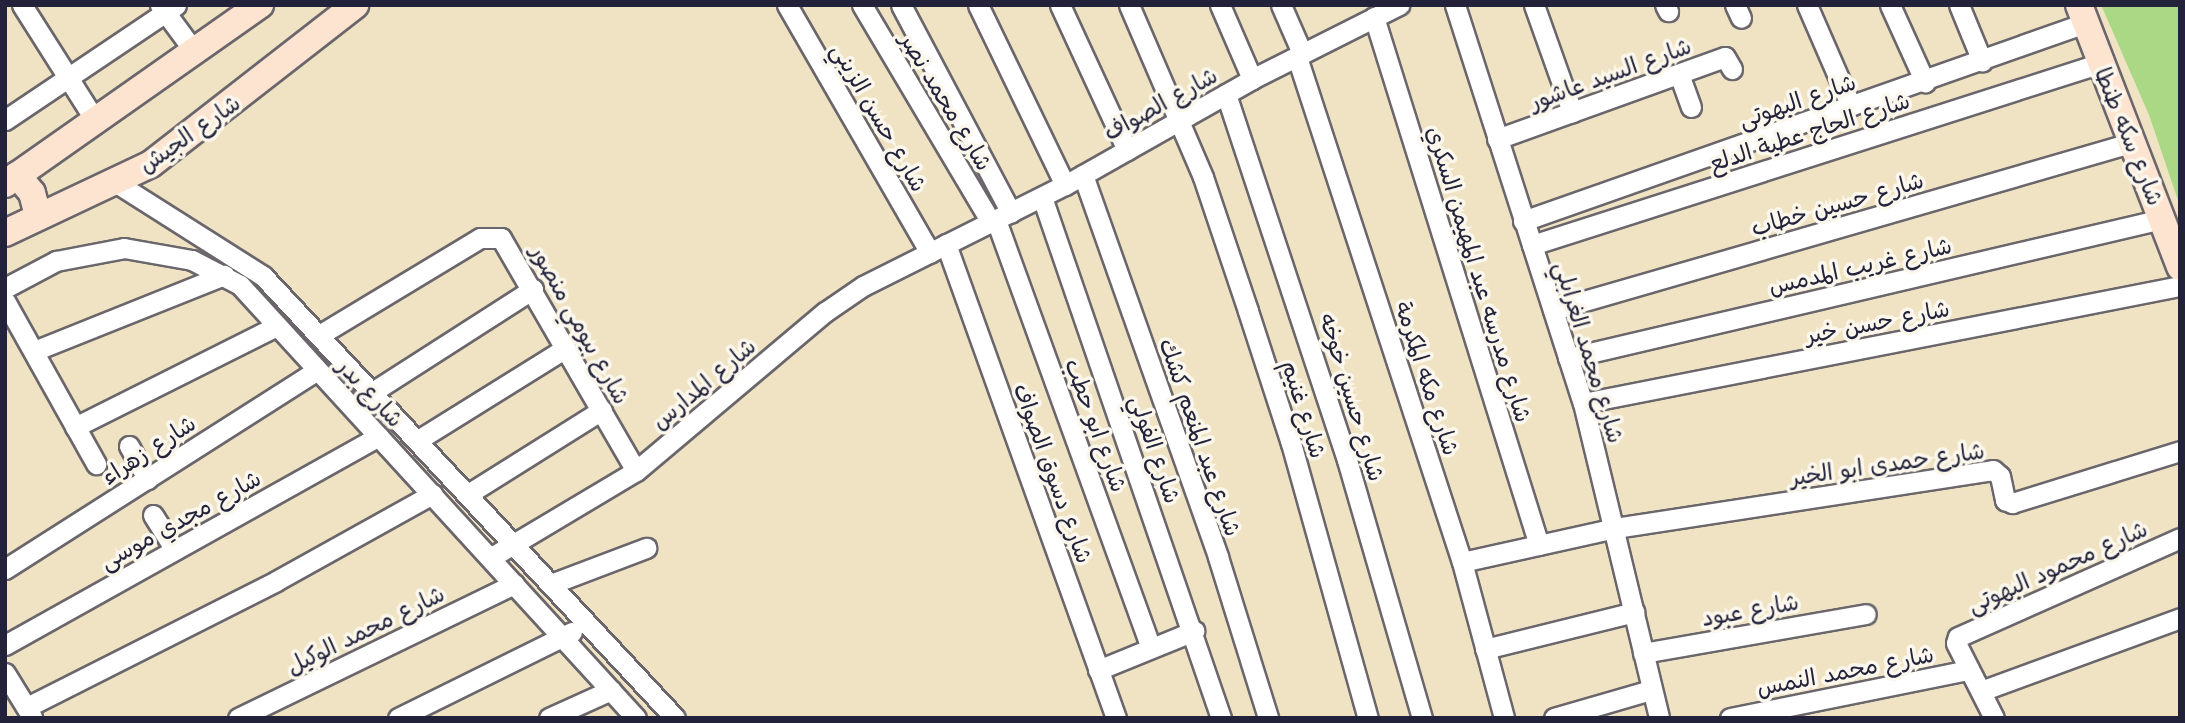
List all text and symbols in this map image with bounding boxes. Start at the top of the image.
street label: شارع محمد نصر [895,27,999,175]
street label: شارع السيد عاشور [1525,31,1695,115]
street label: شارع حسن الزيني [826,38,934,196]
street label: شارع الصواف [1098,60,1222,146]
street label: شارع سكه طنطا [2090,63,2170,209]
street label: شارع البهوتى [1735,67,1859,133]
street label: شارع الحاج عطية الدلع [1705,85,1913,177]
street label: شارع الجيش [133,88,245,178]
street label: شارع مدرسه عبد المهيمن السكري [1422,123,1538,425]
street label: شارع حسين خطاب [1747,165,1927,241]
street label: شارع غريب المدمس [1766,230,1954,300]
street label: شارع بيومي منصور [526,240,636,408]
street label: شارع محمد الغرابلي [1549,258,1631,446]
street label: شارع حسن خير [1802,293,1952,349]
street label: شارع مكه المكرمة [1390,297,1466,459]
street label: شارع حسين خوخه [1314,310,1392,484]
street label: شارع المدارس [645,331,761,435]
street label: شارع عبد المنعم كشك [1154,335,1248,539]
street label: شارع بدر [332,352,410,432]
street label: شارع ابو حطب [1060,355,1134,495]
street label: شارع غنيم [1277,357,1333,461]
street label: شارع دسوق الصواف [1009,379,1099,567]
street label: شارع الفولي [1125,391,1187,507]
street label: شارع زهراء [96,408,200,490]
street label: شارع حمدى ابو الخير [1788,436,1986,490]
street label: شارع مجدي موسى [95,463,265,575]
street label: شارع محمود البهوتى [1963,514,2151,618]
street label: شارع محمد الوكيل [281,579,449,679]
street label: شارع عبود [1699,587,1801,631]
street label: شارع محمد النمس [1754,639,1936,701]

